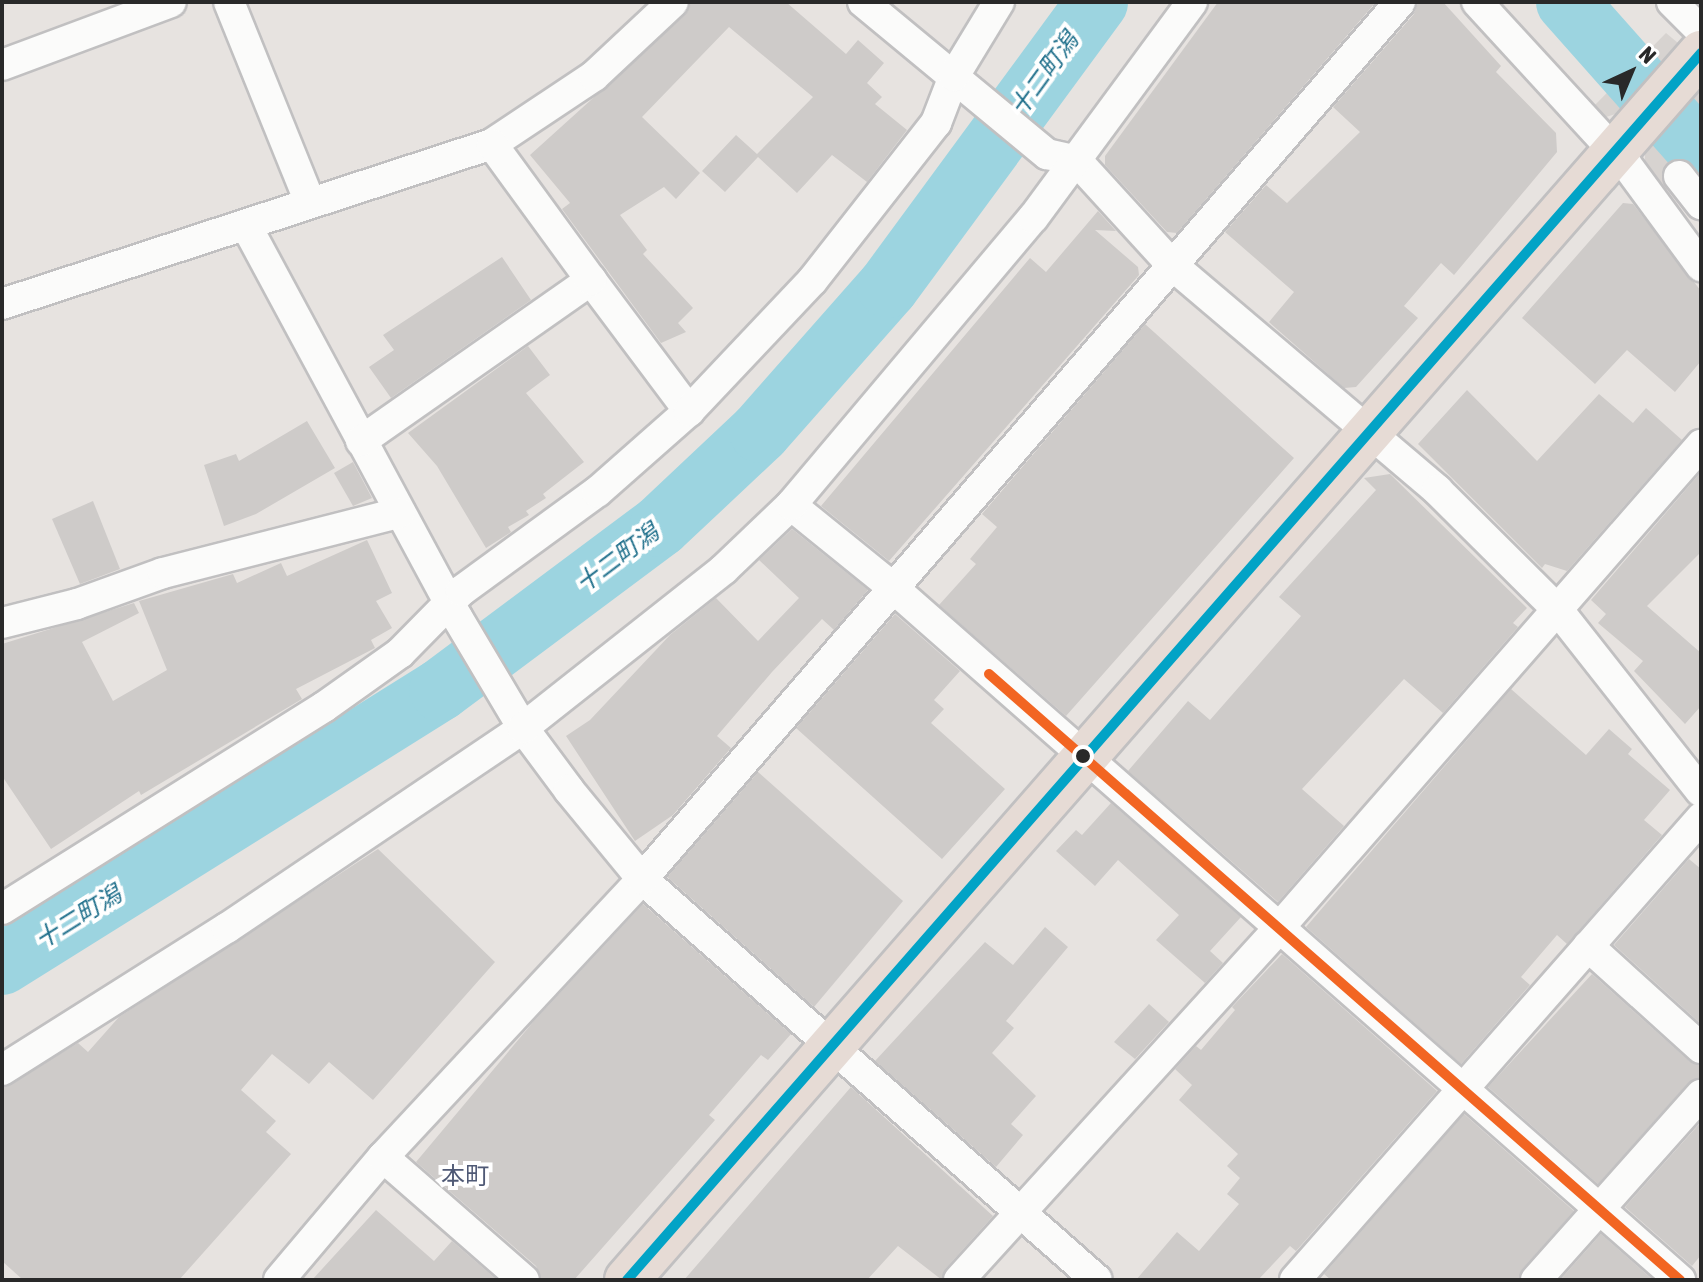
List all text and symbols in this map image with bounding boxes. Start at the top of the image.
water label: 十二町潟 [1004,27,1084,121]
north arrow [1591,32,1671,112]
text: N [1634,41,1661,69]
water label: 十二町潟 [570,518,664,598]
unlabelled marker [1075,748,1091,764]
water label: 十二町潟 [30,879,126,955]
district label: 本町 [441,1162,489,1190]

